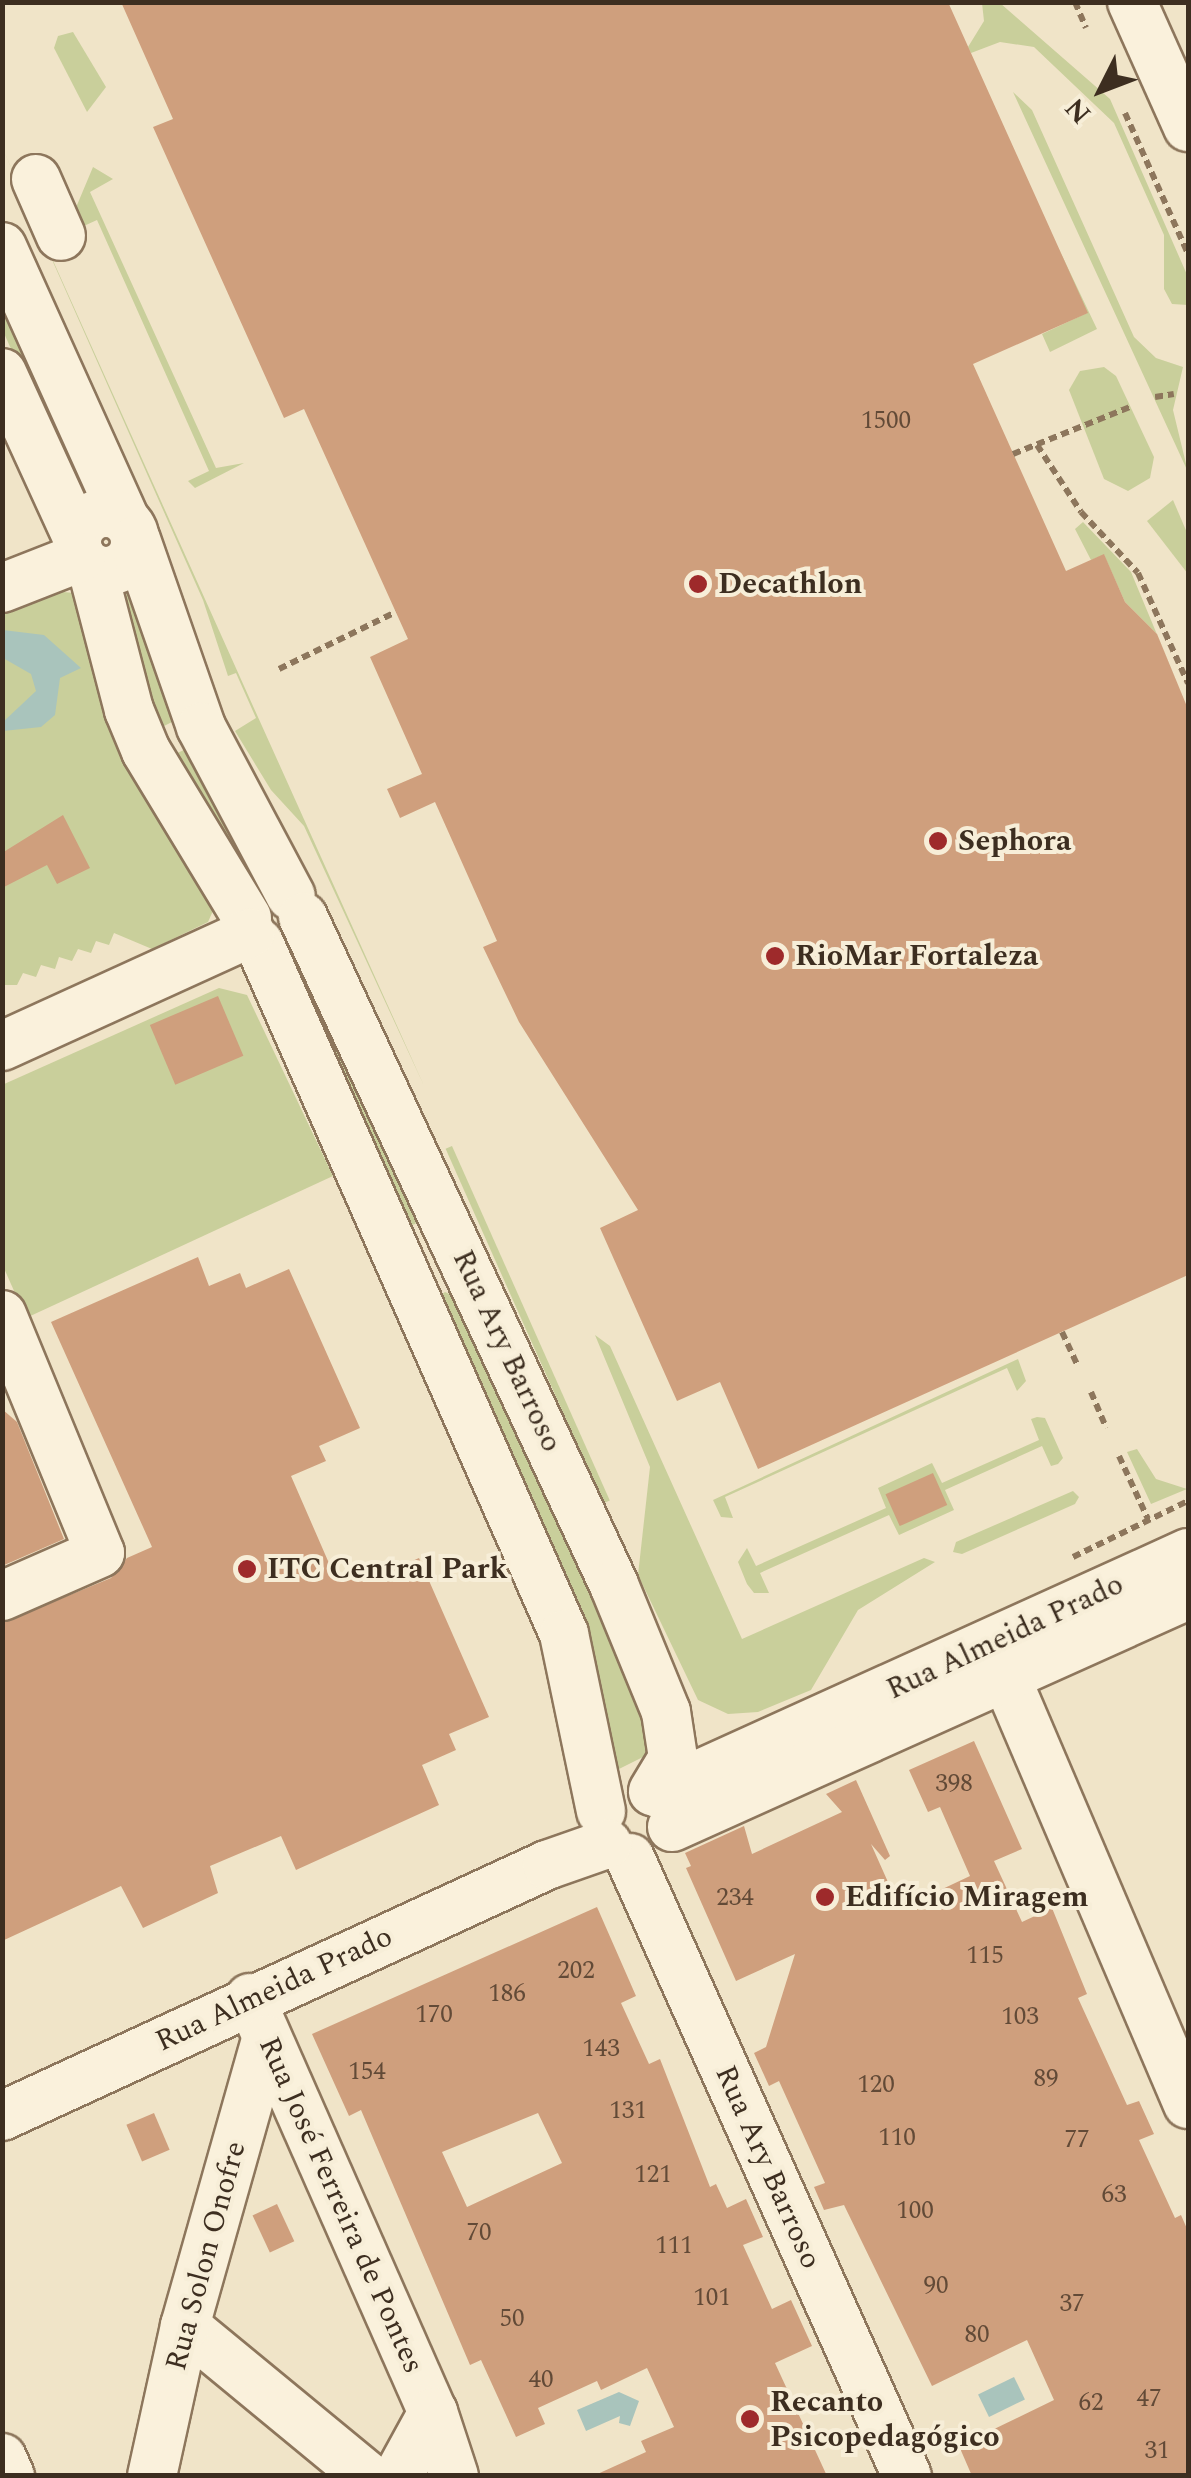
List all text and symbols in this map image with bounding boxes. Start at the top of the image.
north arrow [1051,40,1151,140]
text: N [1055,88,1102,133]
house number: 1500 [861,406,911,436]
place label: Decathlon [718,566,862,602]
marker: Decathlon [687,573,709,595]
place label: Sephora [958,823,1071,859]
marker: Sephora [927,830,949,852]
place label: RioMar Fortaleza [795,938,1038,974]
marker: RioMar Fortaleza [764,945,786,967]
street label: Rua Ary Barroso [444,1244,570,1458]
place label: ITC Central Park [267,1551,508,1587]
marker: ITC Central Park [236,1558,258,1580]
street label: Rua Almeida Prado [881,1566,1129,1708]
house number: 398 [935,1769,973,1799]
place label: Edifício Miragem [845,1879,1089,1915]
house number: 234 [716,1883,754,1913]
marker: Edifício Miragem [814,1886,836,1908]
street label: Rua Almeida Prado [150,1918,398,2060]
house number: 115 [966,1941,1004,1971]
house number: 202 [557,1956,595,1986]
house number: 186 [488,1979,526,2009]
house number: 170 [415,2000,453,2030]
house number: 103 [1001,2002,1039,2032]
street label: Rua José Ferreira de Pontes [250,2031,432,2379]
house number: 143 [582,2034,620,2064]
house number: 154 [348,2057,386,2087]
street label: Rua Ary Barroso [707,2060,829,2274]
house number: 89 [1034,2064,1058,2094]
house number: 120 [857,2070,895,2100]
house number: 131 [609,2096,647,2126]
house number: 110 [878,2123,916,2153]
house number: 77 [1065,2125,1089,2155]
street label: Rua Solon Onofre [158,2137,254,2375]
house number: 121 [634,2160,672,2190]
house number: 63 [1102,2180,1126,2210]
house number: 100 [896,2196,934,2226]
house number: 70 [467,2218,491,2248]
house number: 111 [655,2231,693,2261]
house number: 90 [924,2271,948,2301]
house number: 101 [693,2283,731,2313]
house number: 37 [1060,2289,1084,2319]
house number: 50 [500,2304,524,2334]
house number: 80 [965,2320,989,2350]
house number: 40 [529,2365,553,2395]
place label: Recanto Psicopedagógico [770,2384,1000,2454]
house number: 47 [1137,2384,1161,2414]
house number: 62 [1079,2388,1103,2418]
marker: Recanto Psicopedagógico [739,2408,761,2430]
house number: 31 [1145,2436,1169,2466]

